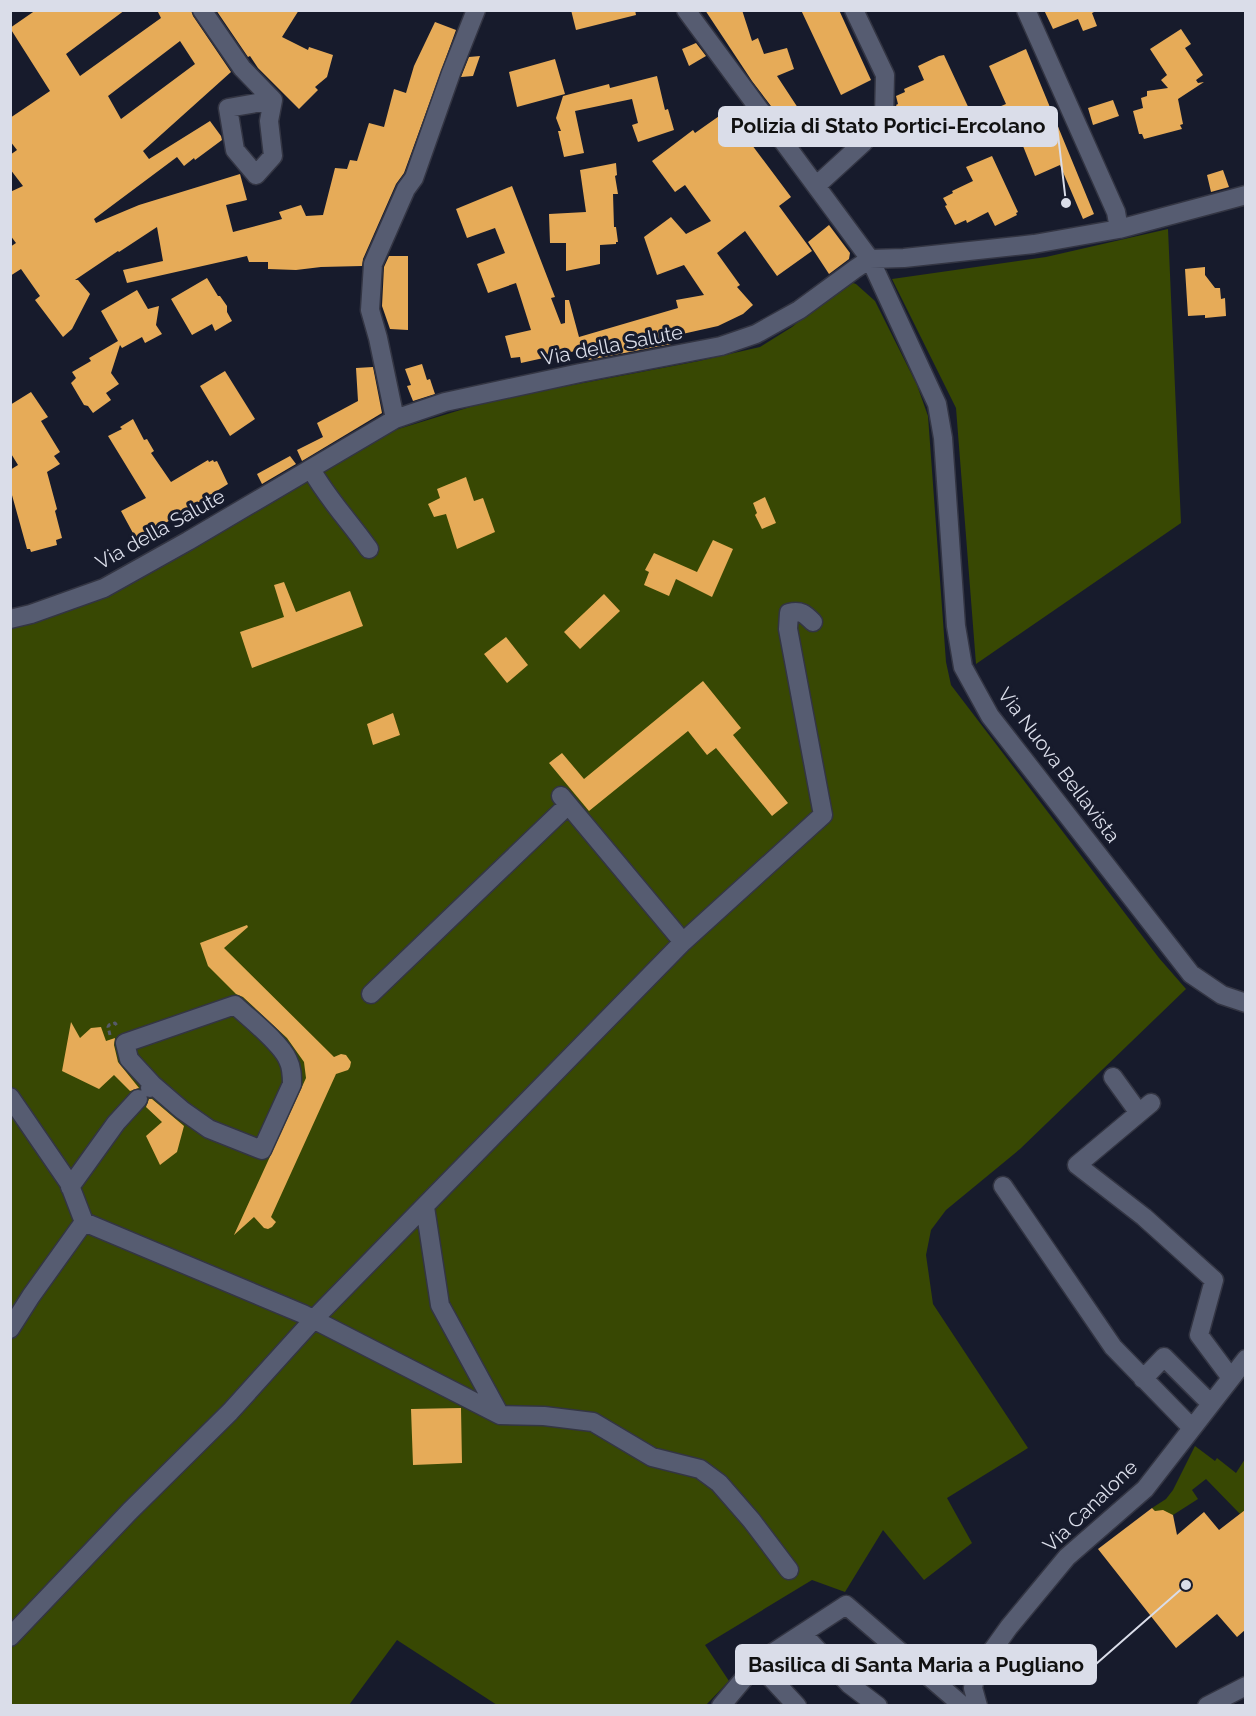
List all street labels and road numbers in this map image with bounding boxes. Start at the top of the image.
street label: Via della Salute [539,319,685,370]
street label: Via della Salute [91,484,229,574]
street label: Via Nuova Bellavista [993,683,1125,847]
street label: Via Canalone [1038,1455,1142,1557]

